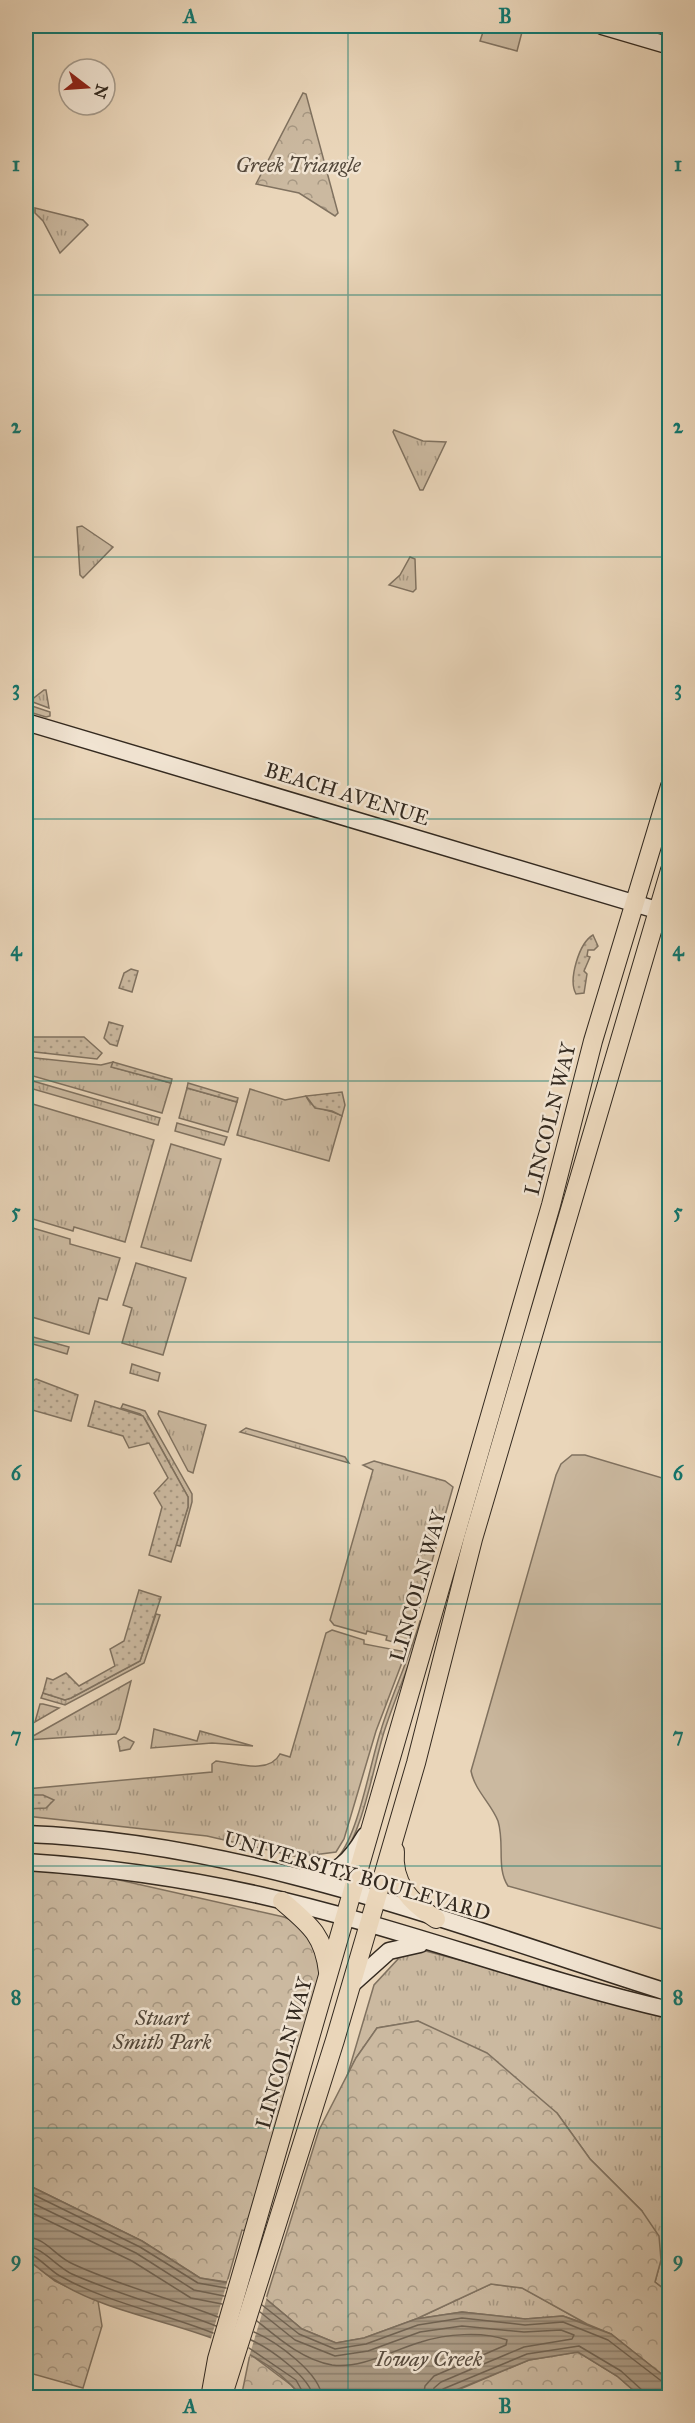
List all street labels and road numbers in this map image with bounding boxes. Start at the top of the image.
street label: BEACH AVENUE [261,757,433,831]
street label: LINCOLN WAY [519,1039,582,1198]
street label: LINCOLN WAY [384,1507,452,1665]
street label: UNIVERSITY BOULEVARD [221,1825,493,1927]
street label: LINCOLN WAY [250,1974,318,2132]

